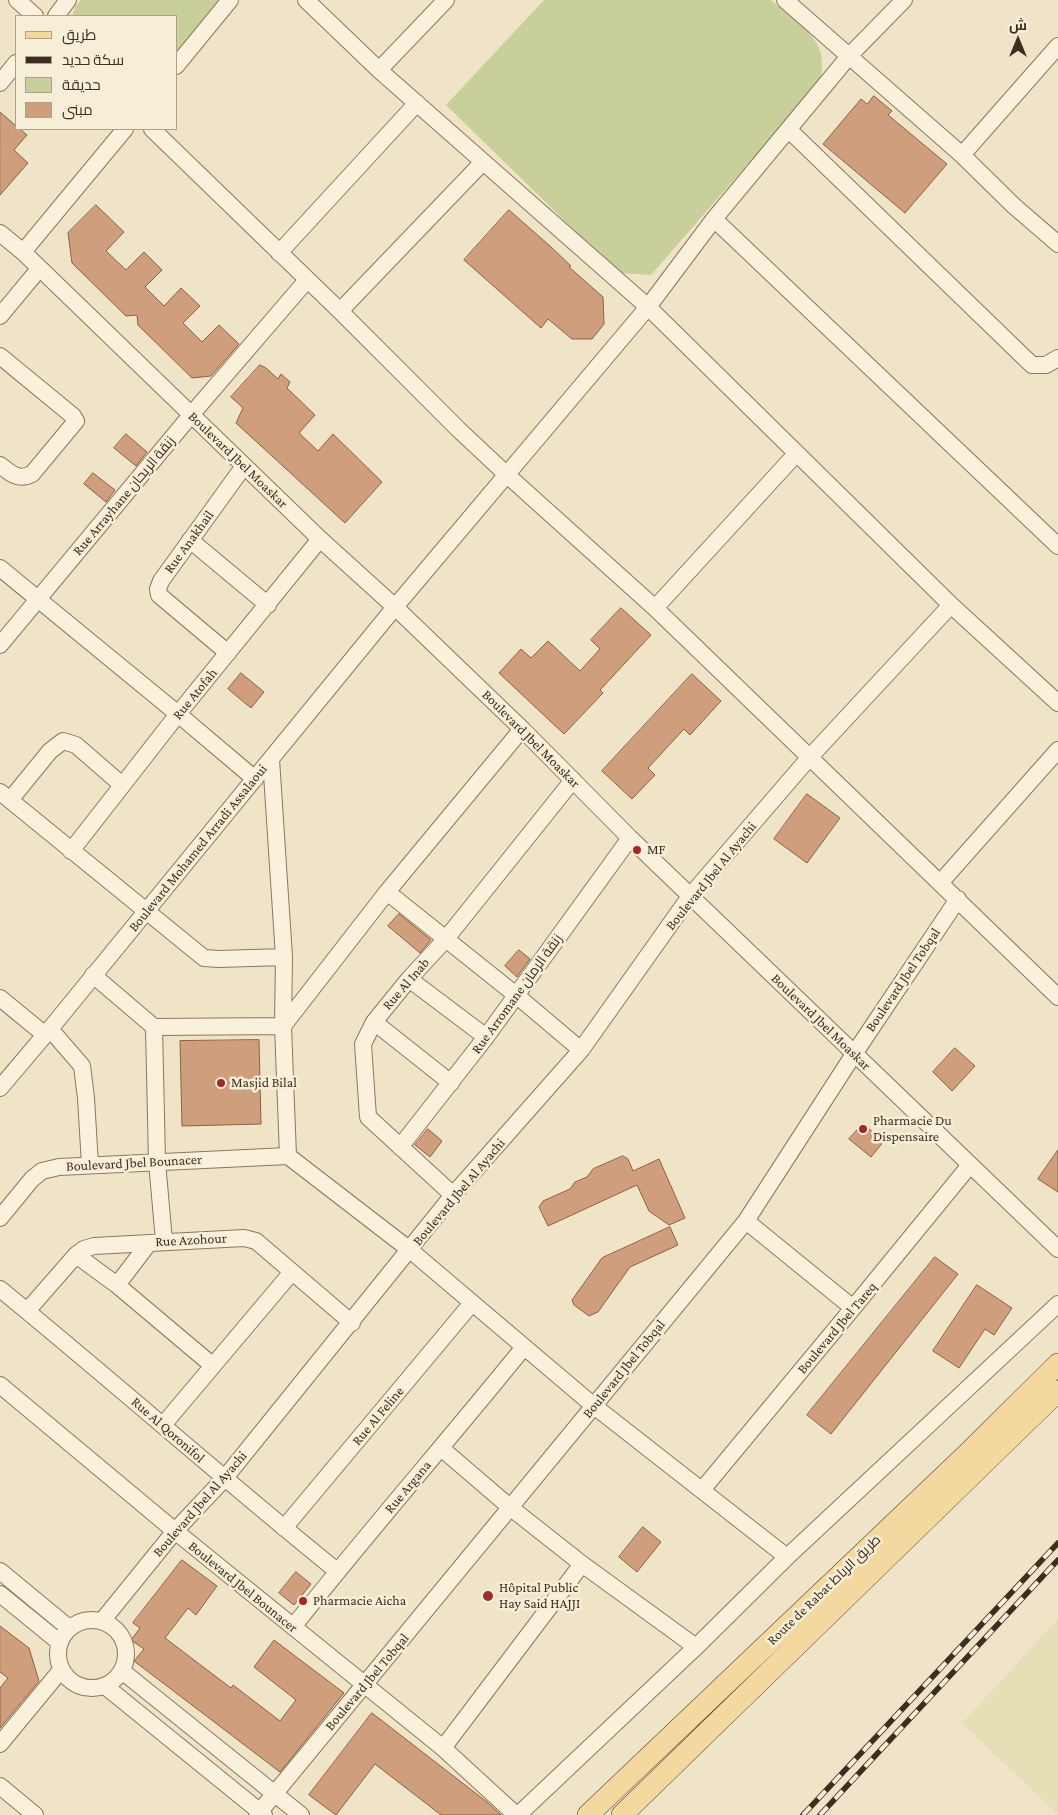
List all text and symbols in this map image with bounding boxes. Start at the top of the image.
legend [15,15,178,130]
north arrow [993,15,1043,65]
text: ش [1009,17,1027,33]
text: طريق [62,27,96,43]
text: سكة حديد [62,52,124,68]
text: حديقة [62,77,101,93]
text: مبنى [62,102,93,118]
street label: Boulevard Jbel Moaskar [185,408,291,512]
street label: Rue Arrayhane زنقة الريحان [69,433,179,559]
street label: Rue Anakhail [161,507,217,577]
street label: Rue Atofah [169,665,221,723]
street label: Boulevard Jbel Moaskar [478,686,584,792]
street label: Boulevard Mohamed Arradi Assalaoui [125,761,271,935]
street label: Boulevard Jbel Al Ayachi [662,818,760,934]
place label: MF [647,842,666,858]
marker: MF [631,844,643,856]
street label: Boulevard Jbel Tobqal [862,925,944,1035]
street label: Rue Arromane زنقة الرمان [468,931,566,1057]
street label: Rue Al Inab [379,955,433,1013]
street label: Boulevard Jbel Moaskar [768,970,874,1074]
place label: Masjid Bilal [231,1075,297,1091]
marker: Masjid Bilal [215,1077,227,1089]
place label: Pharmacie Du Dispensaire [873,1113,952,1146]
marker: Pharmacie Du Dispensaire [857,1123,869,1135]
street label: Boulevard Jbel Al Ayachi [409,1135,509,1249]
street label: Boulevard Jbel Bounacer [66,1151,202,1175]
street label: Rue Azohour [155,1230,227,1250]
street label: Boulevard Jbel Tareq [794,1279,880,1377]
street label: Boulevard Jbel Tobqal [579,1316,669,1422]
street label: Rue Al Feline [348,1383,408,1449]
street label: Rue Al Qoronifol [128,1394,208,1466]
street label: Boulevard Jbel Al Ayachi [149,1448,251,1560]
street label: Rue Argana [381,1457,435,1517]
street label: Route de Rabat طريق الرباط [764,1531,884,1649]
street label: Boulevard Jbel Bounacer [185,1538,301,1636]
place label: Hôpital Public Hay Said HAJJI [499,1580,580,1612]
marker: Hôpital Public Hay Said HAJJI [481,1589,495,1603]
place label: Pharmacie Aicha [313,1593,406,1609]
marker: Pharmacie Aicha [297,1595,309,1607]
street label: Boulevard Jbel Tobqal [321,1630,413,1734]

